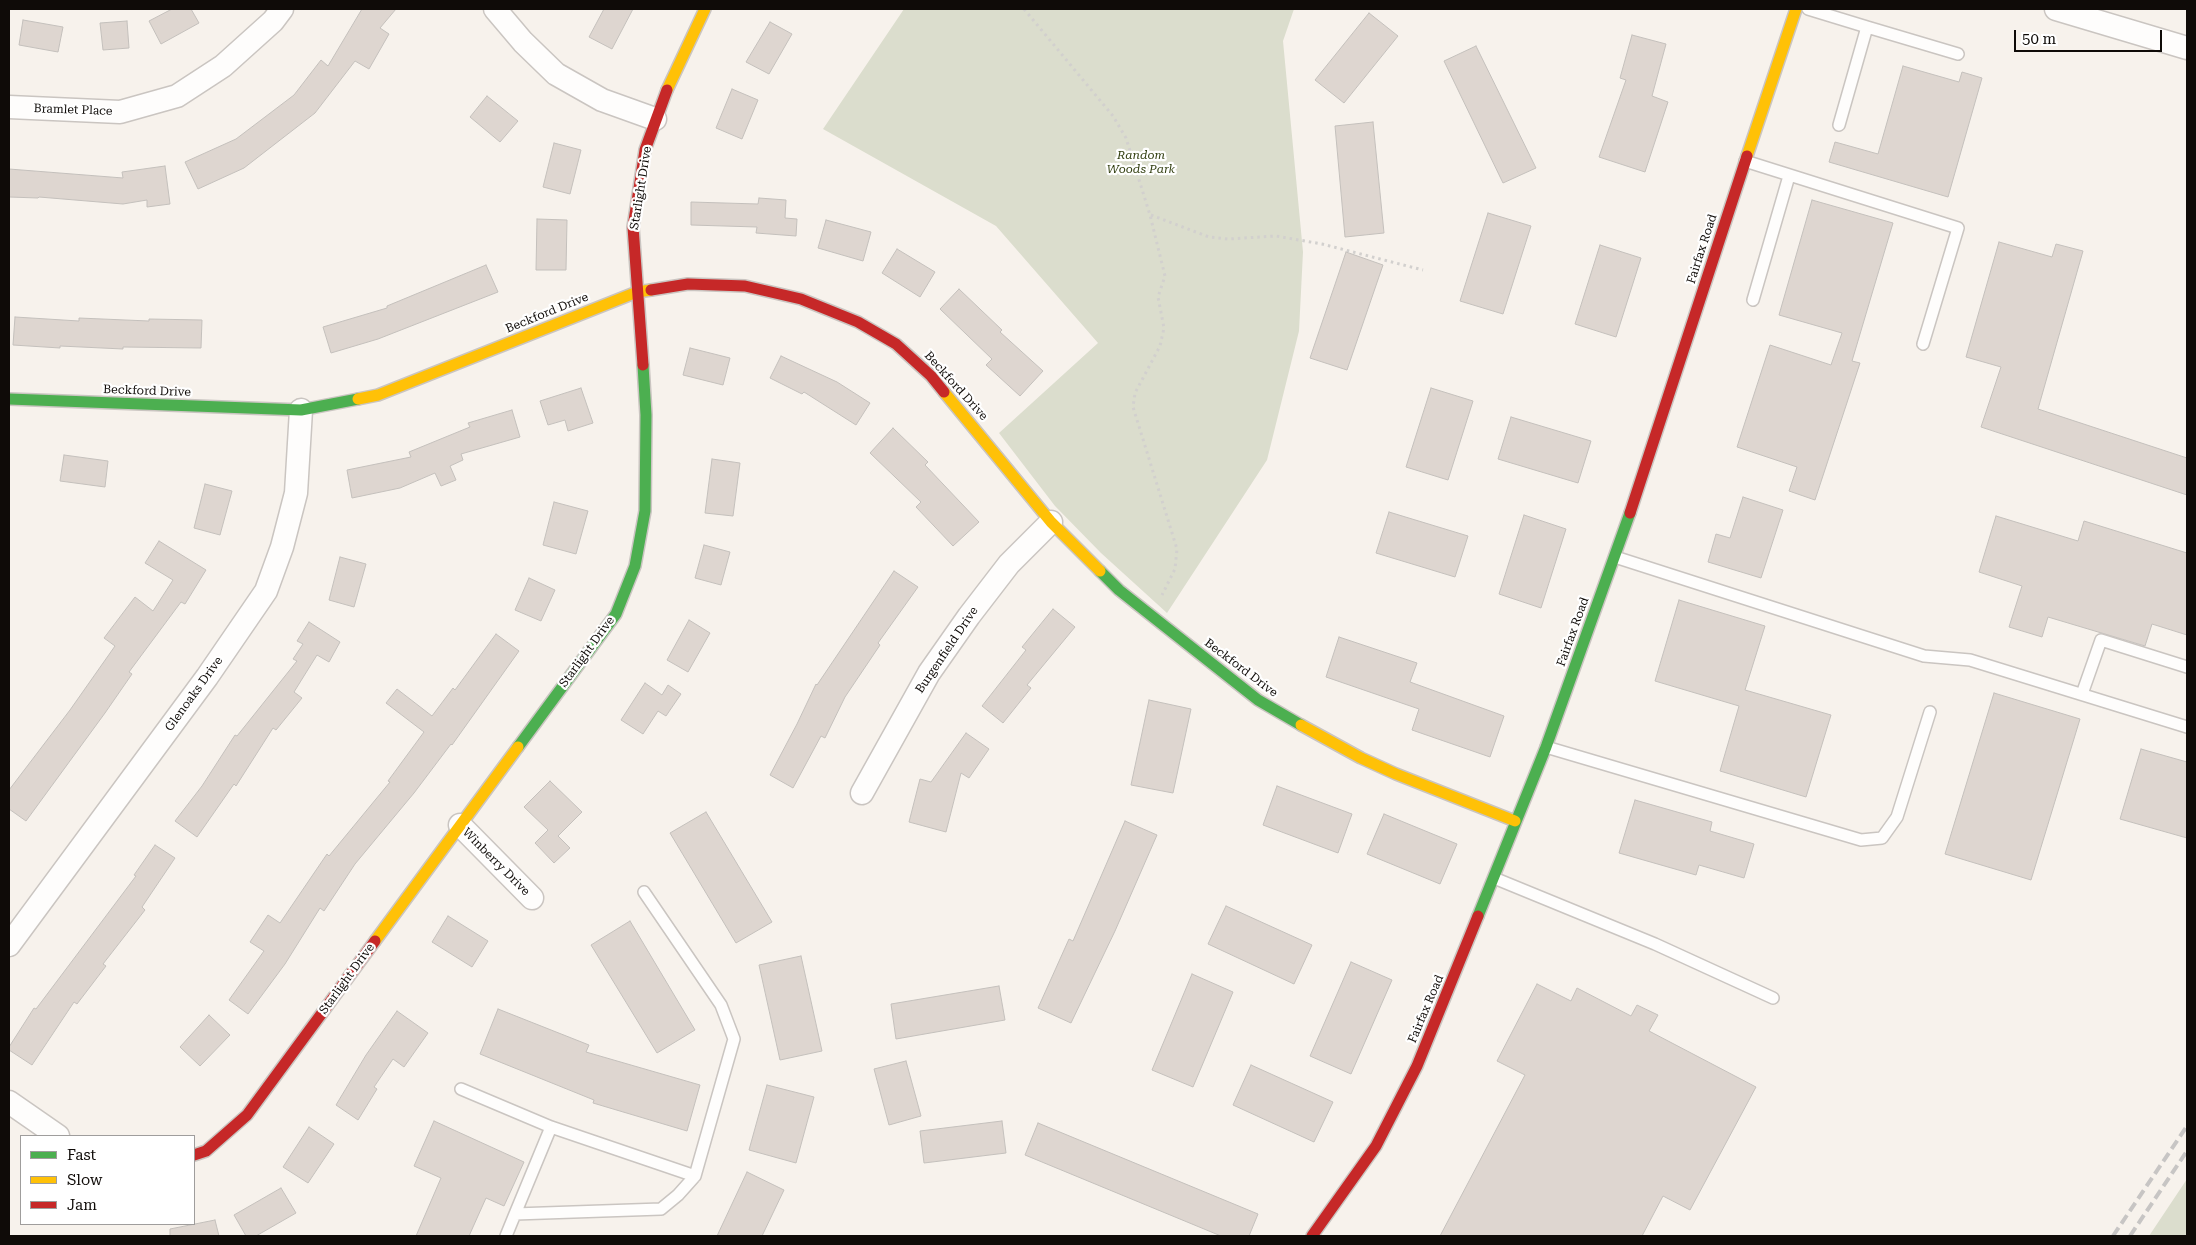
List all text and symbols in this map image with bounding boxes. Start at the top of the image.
scale bar [2016,20,2164,52]
text: 50 m [2022,30,2056,48]
street label: Bramlet Place [33,101,113,119]
street label: Starlight Drive [627,145,655,231]
park label: Random Woods Park [1107,148,1175,176]
street label: Fairfax Road [1684,212,1720,286]
street label: Beckford Drive [504,290,590,336]
street label: Beckford Drive [921,349,991,423]
street label: Beckford Drive [103,382,191,400]
street label: Fairfax Road [1554,595,1592,669]
street label: Burgenfield Drive [913,604,981,696]
street label: Starlight Drive [556,614,618,690]
street label: Beckford Drive [1202,636,1280,700]
street label: Glenoaks Drive [162,654,226,734]
street label: Winberry Drive [459,825,533,899]
street label: Starlight Drive [316,941,378,1017]
street label: Fairfax Road [1405,973,1447,1045]
legend [20,1135,195,1225]
text: Fast [67,1146,96,1164]
text: Slow [67,1171,102,1189]
text: Jam [67,1196,97,1214]

